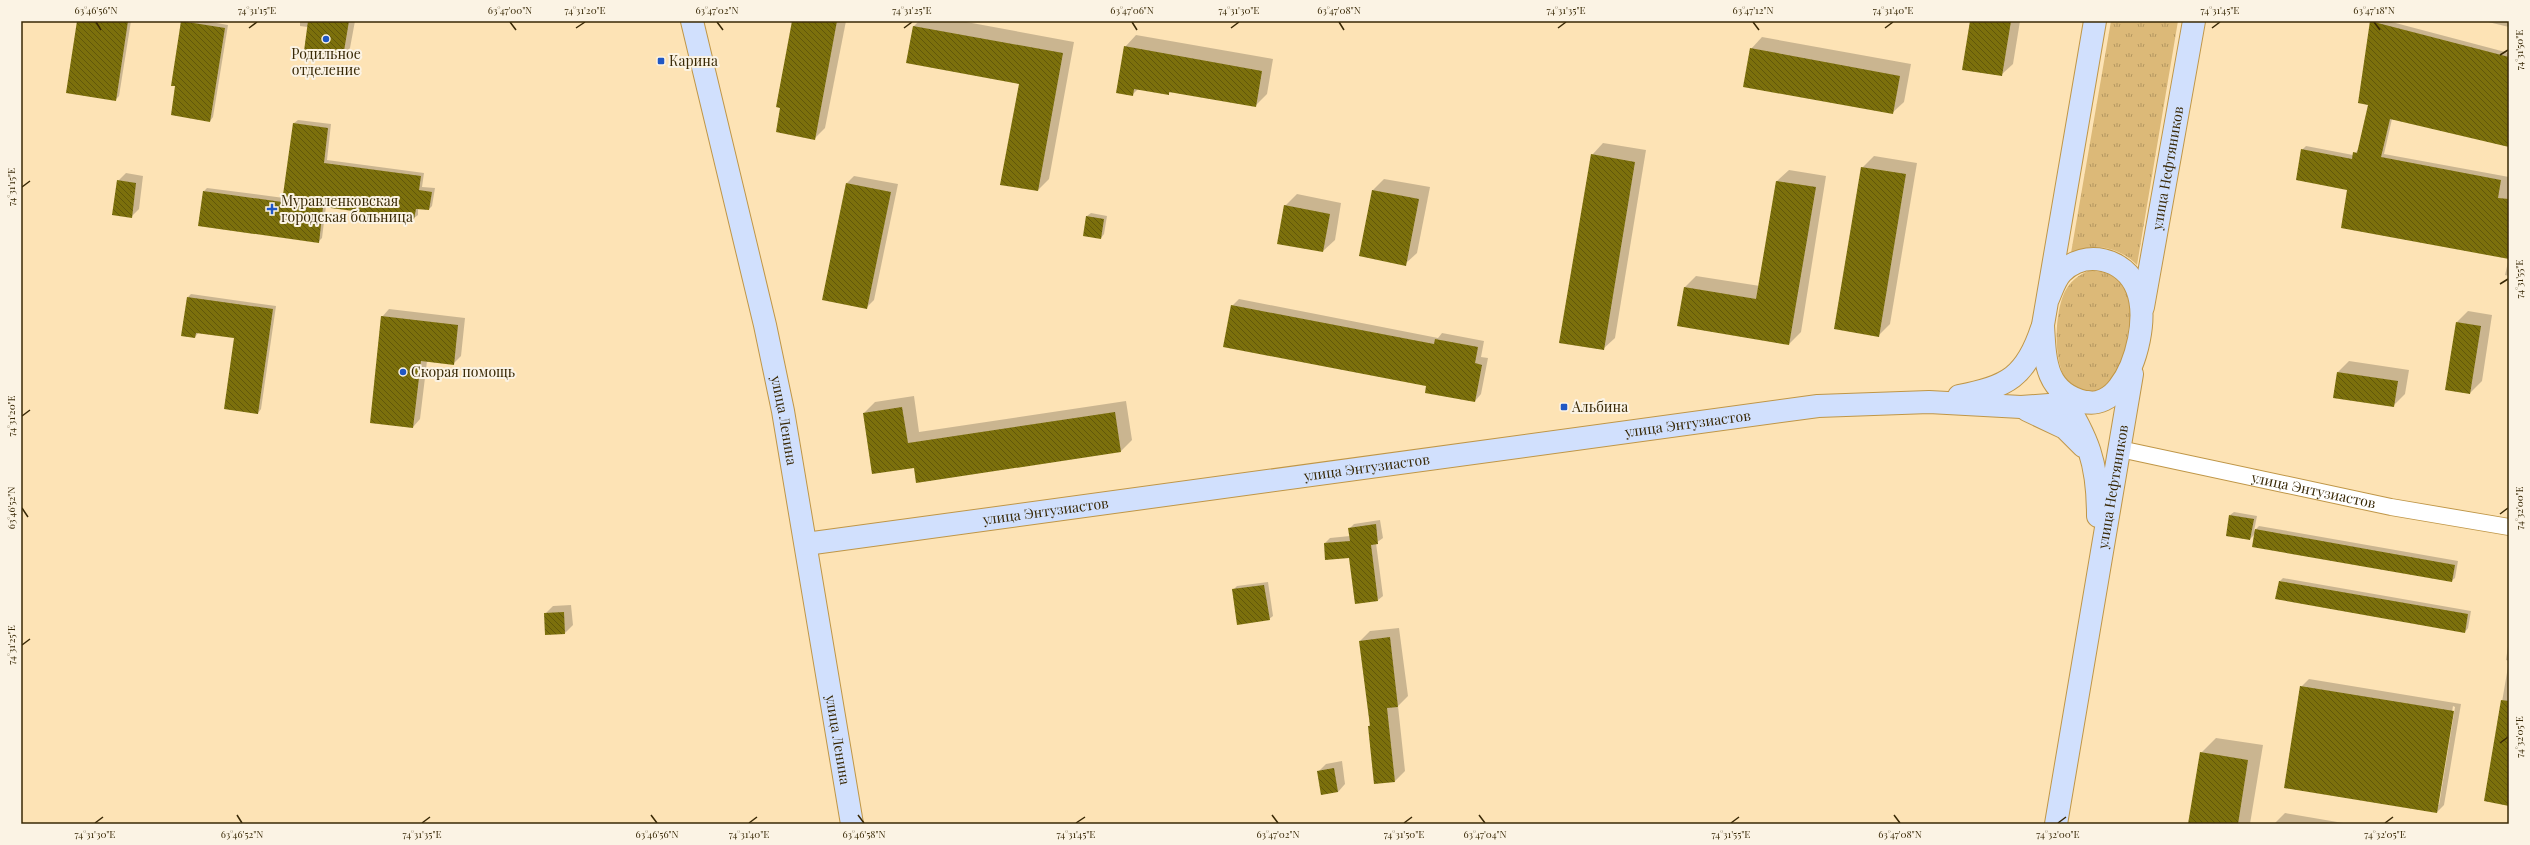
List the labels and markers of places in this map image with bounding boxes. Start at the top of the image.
marker: Родильное отделение [321,34,331,44]
place label: Родильное отделение [291,44,361,79]
place label: Карина [669,51,718,70]
marker: Карина [656,56,666,66]
place label: Муравленковская городская больница [281,191,413,226]
marker: Муравленковская городская больница [266,203,278,215]
place label: Скорая помощь [411,362,515,381]
marker: Скорая помощь [398,367,408,377]
place label: Альбина [1571,397,1628,416]
marker: Альбина [1559,402,1569,412]

